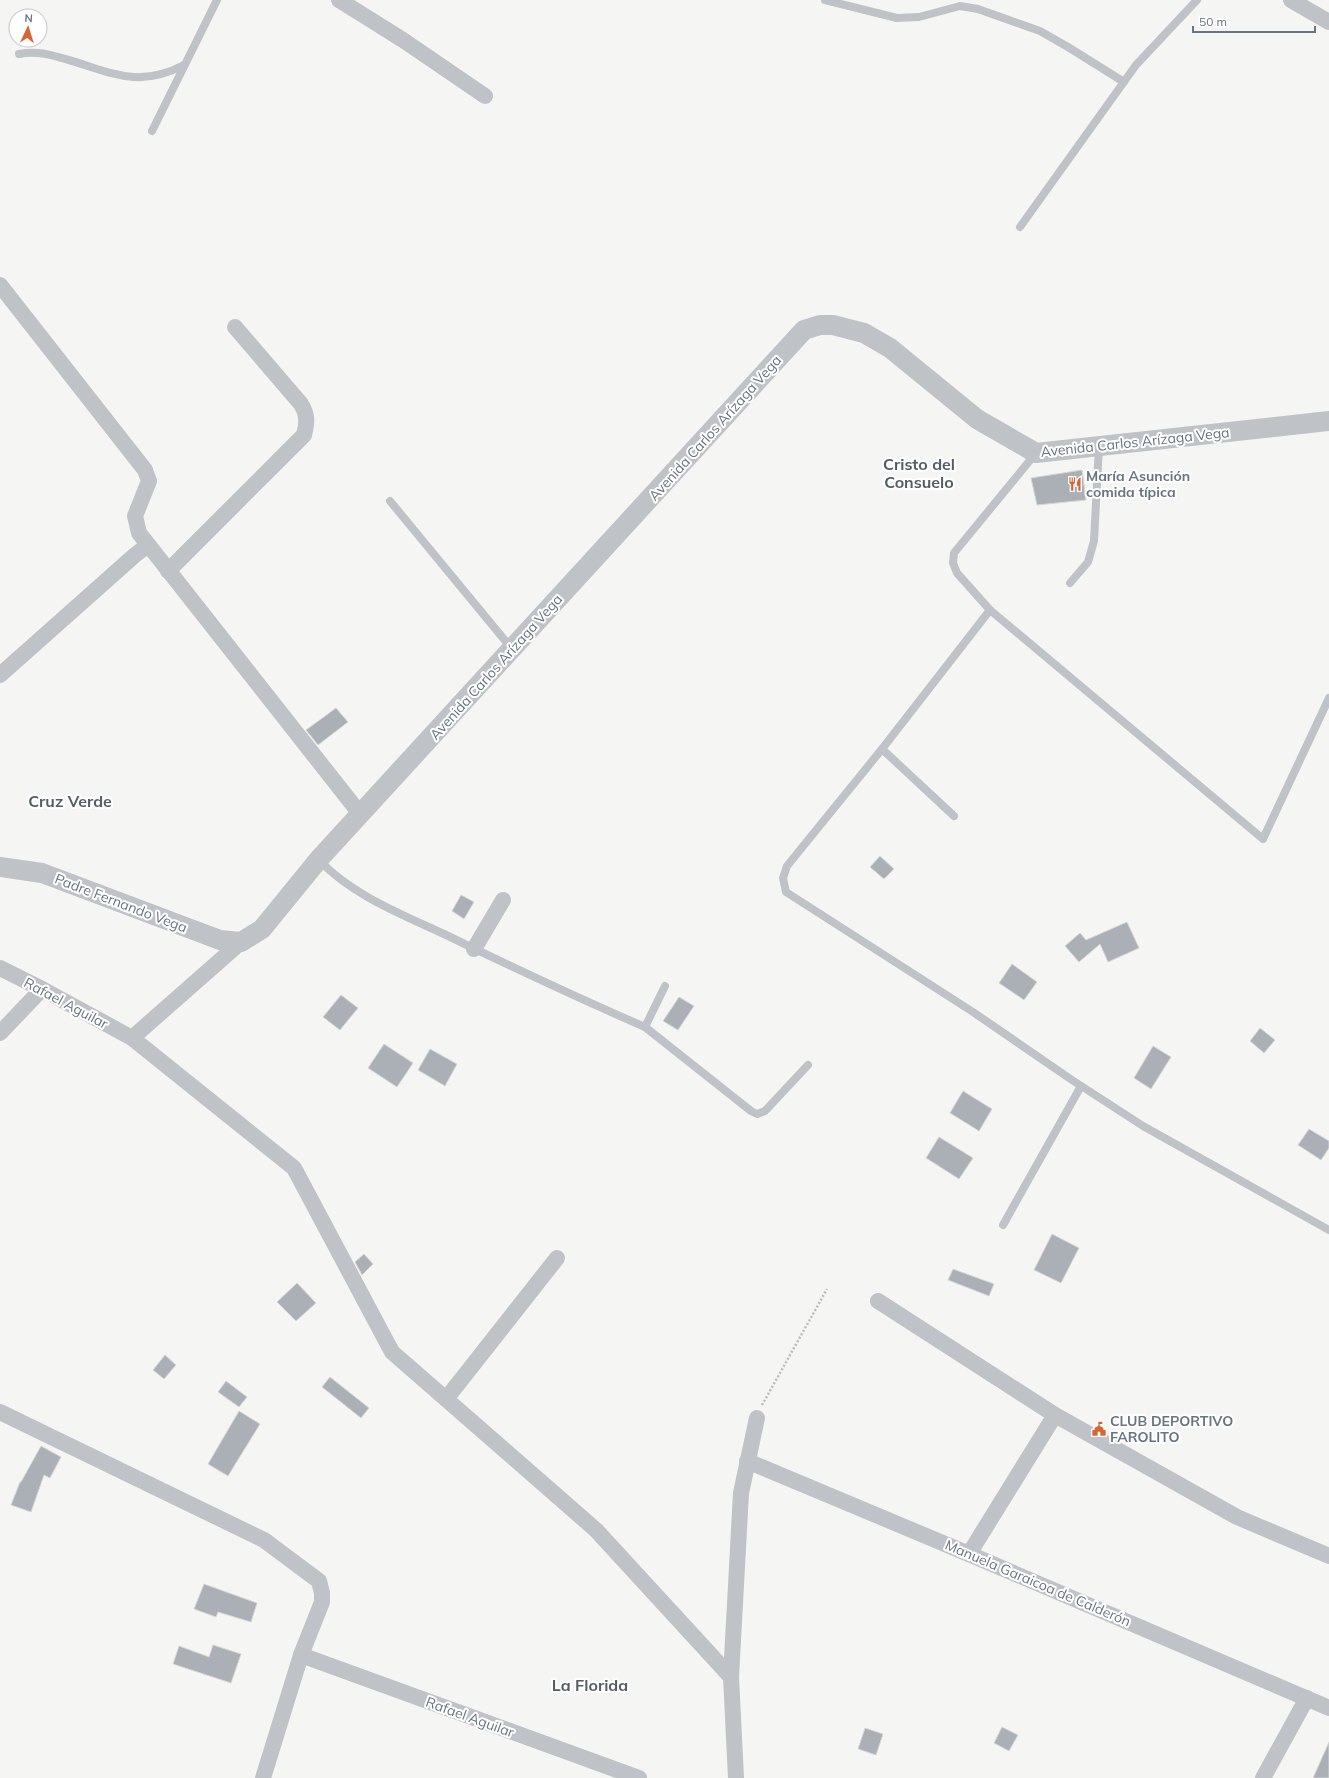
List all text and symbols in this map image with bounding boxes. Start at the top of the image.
north arrow [8,8,48,48]
scale bar [1193,8,1315,34]
text: N [24,11,33,25]
text: 50 m [1199,14,1227,29]
street label: Avenida Carlos Arízaga Vega [645,351,785,505]
street label: Avenida Carlos Arízaga Vega [1040,423,1230,461]
district label: Cristo del Consuelo [883,454,955,492]
place label: María Asunción comida típica [1086,467,1190,501]
restaurant icon: María Asunción comida típica [1067,476,1083,492]
street label: Avenida Carlos Arízaga Vega [426,590,566,744]
district label: Cruz Verde [28,791,112,811]
street label: Padre Fernando Vega [52,869,190,937]
street label: Rafael Aguilar [21,973,112,1033]
place label: CLUB DEPORTIVO FAROLITO [1110,1412,1233,1446]
public building icon: CLUB DEPORTIVO FAROLITO [1091,1421,1107,1437]
street label: Manuela Garaicoa de Calderón [942,1536,1134,1630]
district label: La Florida [552,1675,628,1695]
street label: Rafael Aguilar [423,1693,517,1742]

